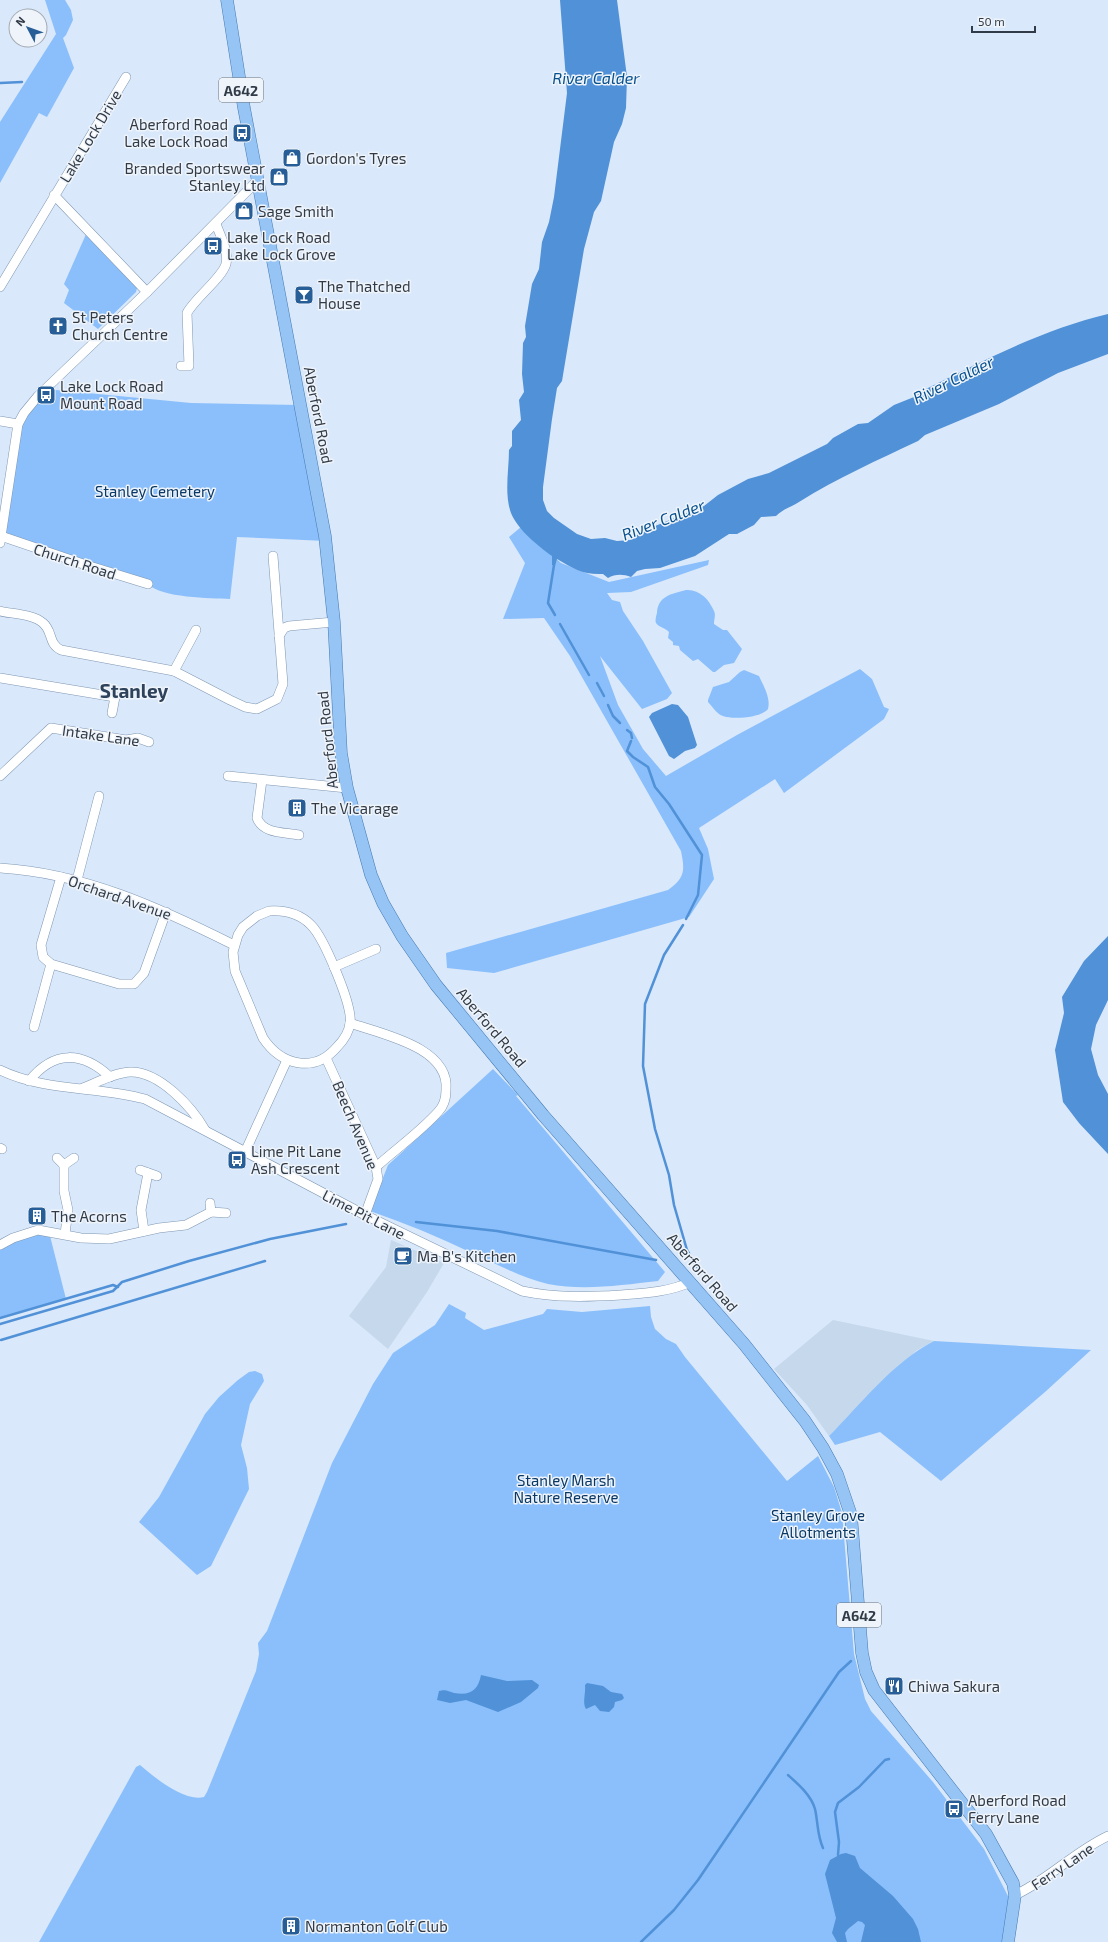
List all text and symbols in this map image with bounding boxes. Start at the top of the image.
north arrow [8,8,48,48]
scale bar [972,8,1035,34]
text: N [13,14,28,28]
text: 50 m [978,14,1005,28]
water label: River Calder [552,68,640,87]
road number: A642 [219,78,263,102]
street label: Lake Lock Drive [55,86,125,186]
place label: Aberford Road Lake Lock Road [124,115,228,150]
bus stop icon: Aberford Road Lake Lock Road [231,122,253,144]
shop icon: Gordon's Tyres [281,147,303,169]
place label: Gordon's Tyres [306,149,406,167]
place label: Branded Sportswear Stanley Ltd [125,159,265,194]
shop icon: Branded Sportswear Stanley Ltd [268,166,290,188]
shop icon: Sage Smith [233,200,255,222]
place label: Sage Smith [258,202,334,220]
place label: Lake Lock Road Lake Lock Grove [227,228,336,263]
bus stop icon: Lake Lock Road Lake Lock Grove [202,235,224,257]
place label: The Thatched House [318,277,411,312]
bar icon: The Thatched House [293,284,315,306]
place label: St Peters Church Centre [72,308,168,343]
church icon: St Peters Church Centre [47,315,69,337]
water label: River Calder [910,351,997,407]
street label: Aberford Road [301,365,337,465]
place label: Lake Lock Road Mount Road [60,377,164,412]
bus stop icon: Lake Lock Road Mount Road [35,384,57,406]
park label: Stanley Cemetery [95,482,215,500]
water label: River Calder [619,494,708,544]
street label: Church Road [32,539,118,583]
district label: Stanley [100,679,169,703]
street label: Aberford Road [313,690,341,790]
street label: Intake Lane [61,721,141,749]
building icon: The Vicarage [286,797,308,819]
place label: The Vicarage [311,799,399,817]
street label: Orchard Avenue [66,871,174,923]
street label: Aberford Road [453,984,531,1070]
street label: Beech Avenue [329,1078,383,1172]
place label: Lime Pit Lane Ash Crescent [251,1142,341,1177]
bus stop icon: Lime Pit Lane Ash Crescent [226,1149,248,1171]
street label: Lime Pit Lane [320,1185,408,1243]
building icon: The Acorns [26,1205,48,1227]
place label: The Acorns [51,1207,127,1225]
street label: Aberford Road [664,1229,742,1315]
cafe icon: Ma B's Kitchen [392,1245,414,1267]
place label: Ma B's Kitchen [417,1247,516,1265]
park label: Stanley Marsh Nature Reserve [513,1471,619,1506]
park label: Stanley Grove Allotments [771,1506,865,1541]
road number: A642 [837,1603,881,1627]
restaurant icon: Chiwa Sakura [883,1675,905,1697]
place label: Chiwa Sakura [908,1677,1000,1695]
place label: Aberford Road Ferry Lane [968,1791,1066,1826]
bus stop icon: Aberford Road Ferry Lane [943,1798,965,1820]
street label: Ferry Lane [1027,1839,1097,1893]
building icon: Normanton Golf Club [280,1915,302,1937]
place label: Normanton Golf Club [305,1917,448,1935]

